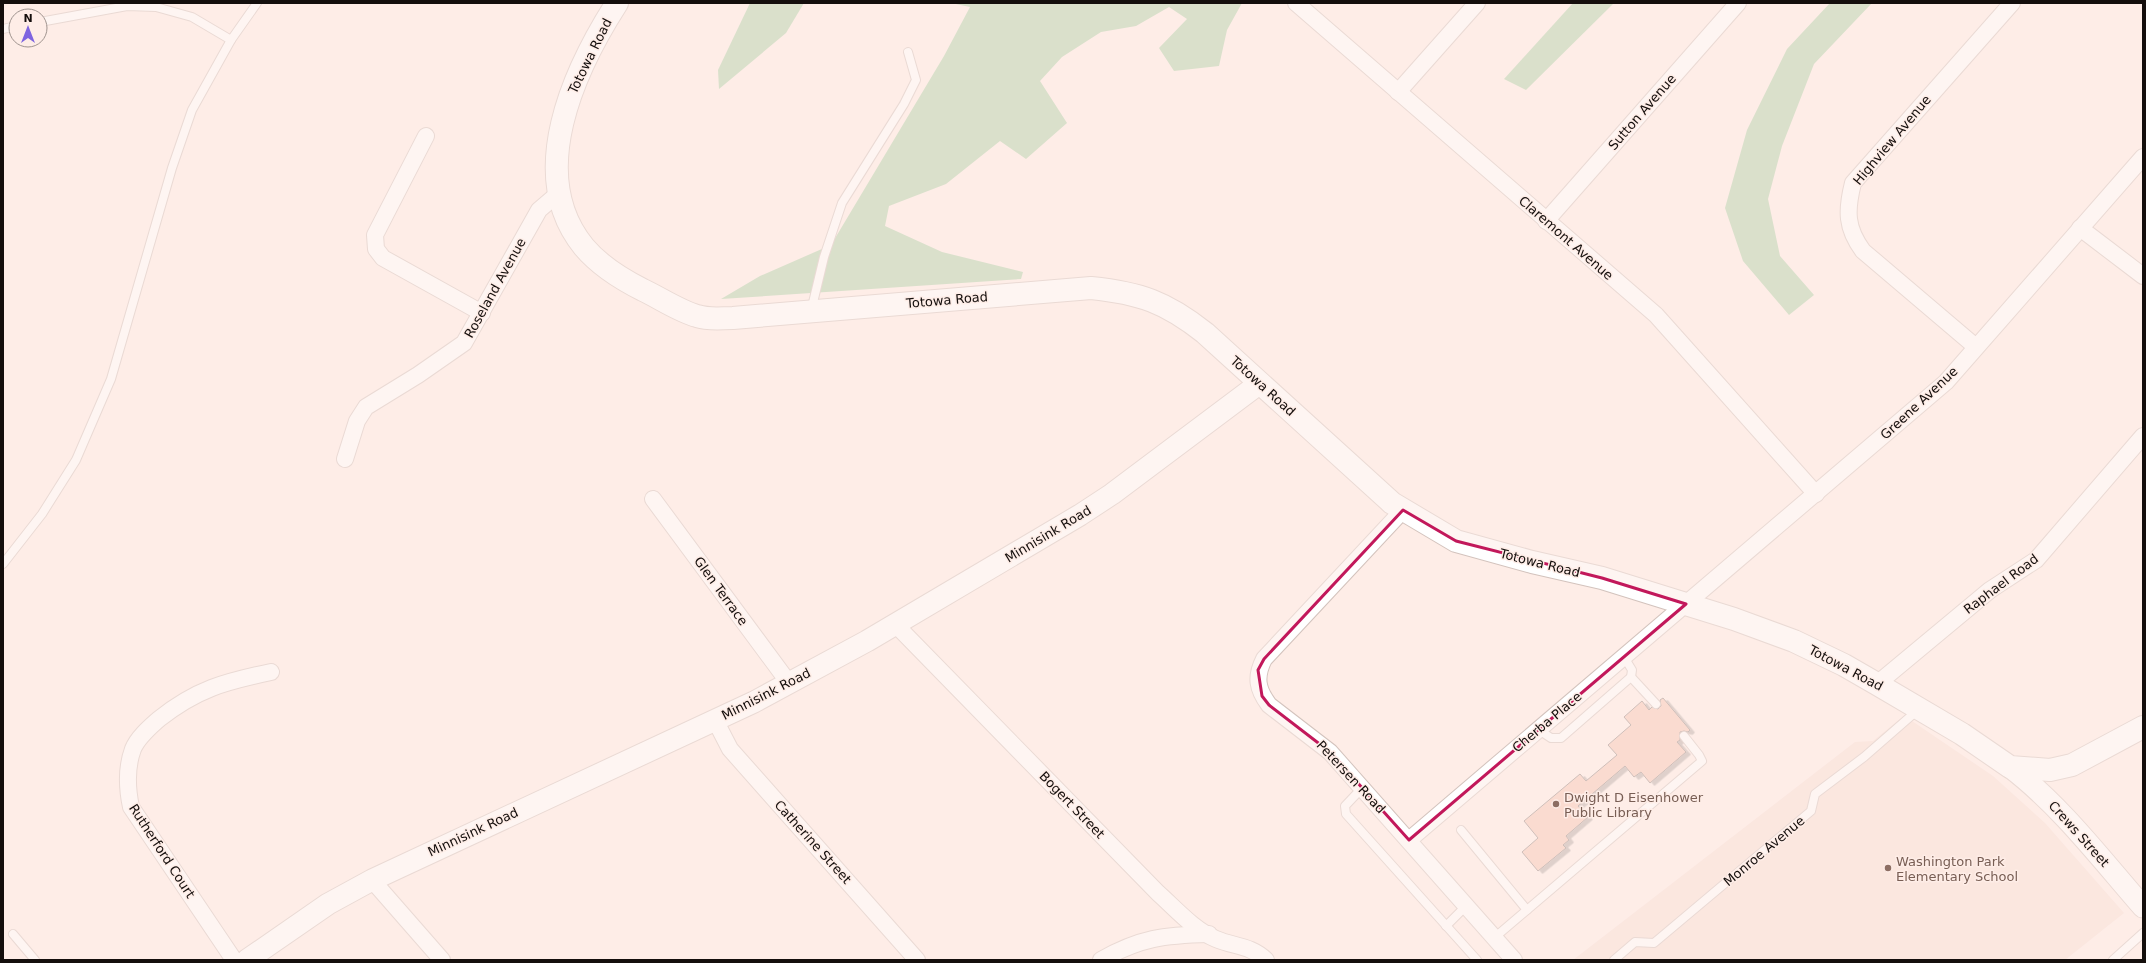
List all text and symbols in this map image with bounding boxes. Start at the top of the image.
north arrow [8,8,48,48]
text: N [23,12,33,25]
street label: Totowa Road [565,16,615,97]
street label: Sutton Avenue [1605,71,1679,153]
street label: Highview Avenue [1850,92,1934,188]
street label: Claremont Avenue [1516,193,1616,283]
street label: Roseland Avenue [461,236,529,340]
street label: Totowa Road [904,289,989,311]
street label: Totowa Road [1227,352,1299,419]
street label: Greene Avenue [1877,363,1961,443]
street label: Minnisink Road [1002,502,1094,566]
street label: Totowa Road [1497,546,1582,580]
street label: Raphael Road [1961,551,2041,617]
street label: Glen Terrace [691,554,751,628]
street label: Totowa Road [1805,642,1886,694]
street label: Minnisink Road [719,665,813,723]
street label: Cherba Place [1509,689,1585,755]
street label: Petersen Road [1314,738,1388,816]
street label: Bogert Street [1036,768,1108,842]
place label: Dwight D Eisenhower Public Library [1564,790,1704,820]
street label: Catherine Street [772,797,854,887]
street label: Crews Street [2046,798,2112,870]
marker: Dwight D Eisenhower Public Library [1551,799,1561,809]
street label: Rutherford Court [126,801,198,901]
street label: Minnisink Road [425,805,521,859]
street label: Monroe Avenue [1721,813,1807,889]
place label: Washington Park Elementary School [1896,854,2018,884]
marker: Washington Park Elementary School [1883,863,1893,873]

